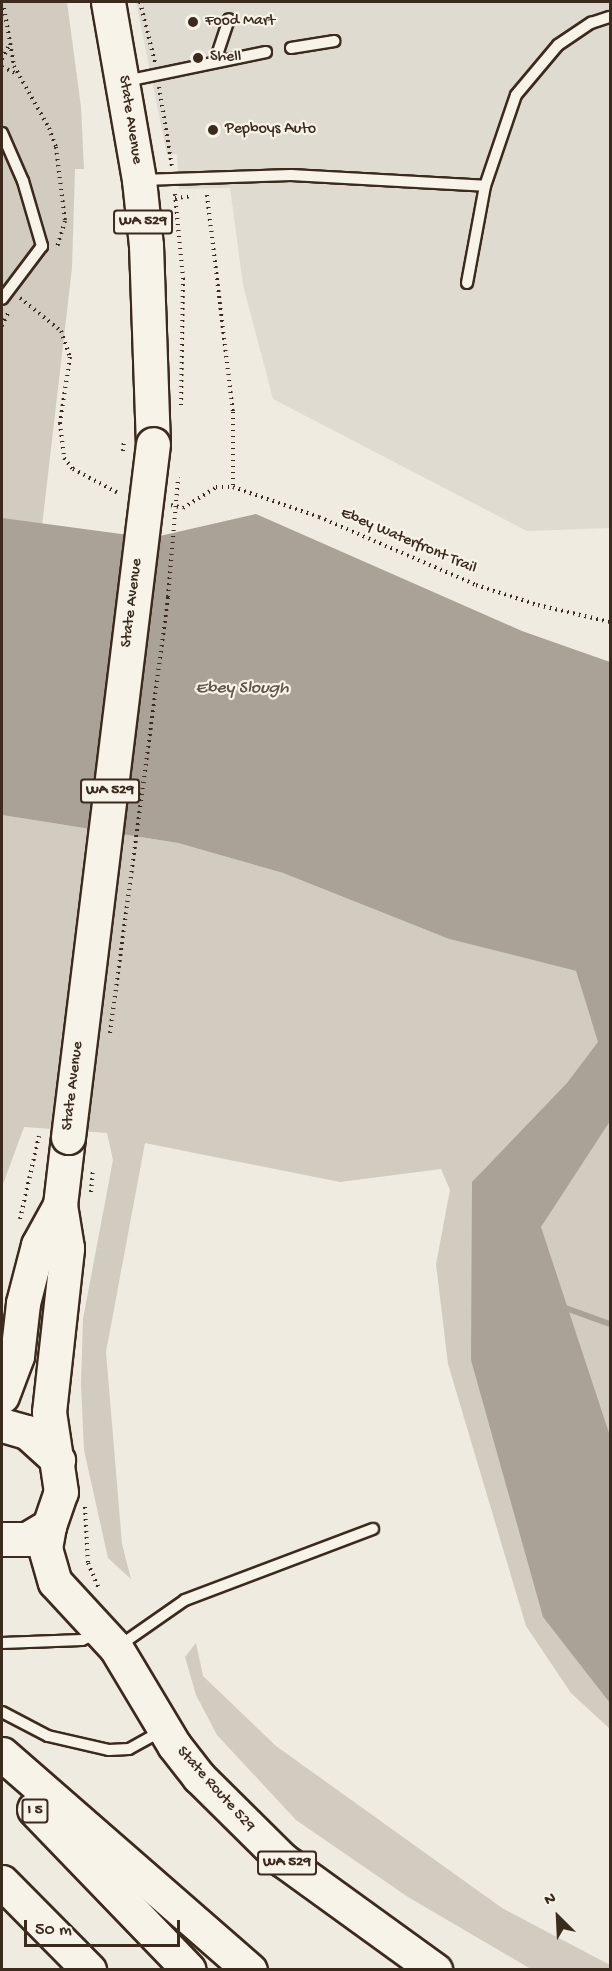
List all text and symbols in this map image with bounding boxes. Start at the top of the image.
place label: Food Mart [205,12,275,32]
marker: Food Mart [186,15,200,29]
place label: Shell [210,48,241,68]
marker: Shell [191,51,205,65]
street label: State Avenue [113,74,145,166]
place label: Pepboys Auto [225,120,316,140]
marker: Pepboys Auto [206,123,220,137]
road number: WA 529 [113,210,173,234]
street label: Ebey Waterfront Trail [337,505,479,579]
street label: State Avenue [118,557,148,649]
water label: Ebey Slough [195,678,289,700]
road number: WA 529 [80,779,140,803]
street label: State Avenue [59,1040,89,1132]
street label: State Route 529 [172,1743,258,1837]
road number: I 5 [20,1799,50,1823]
road number: WA 529 [257,1851,317,1875]
north arrow [528,1887,588,1947]
text: N [542,1889,559,1911]
scale bar [27,1908,183,1946]
text: 50 m [35,1920,72,1941]

